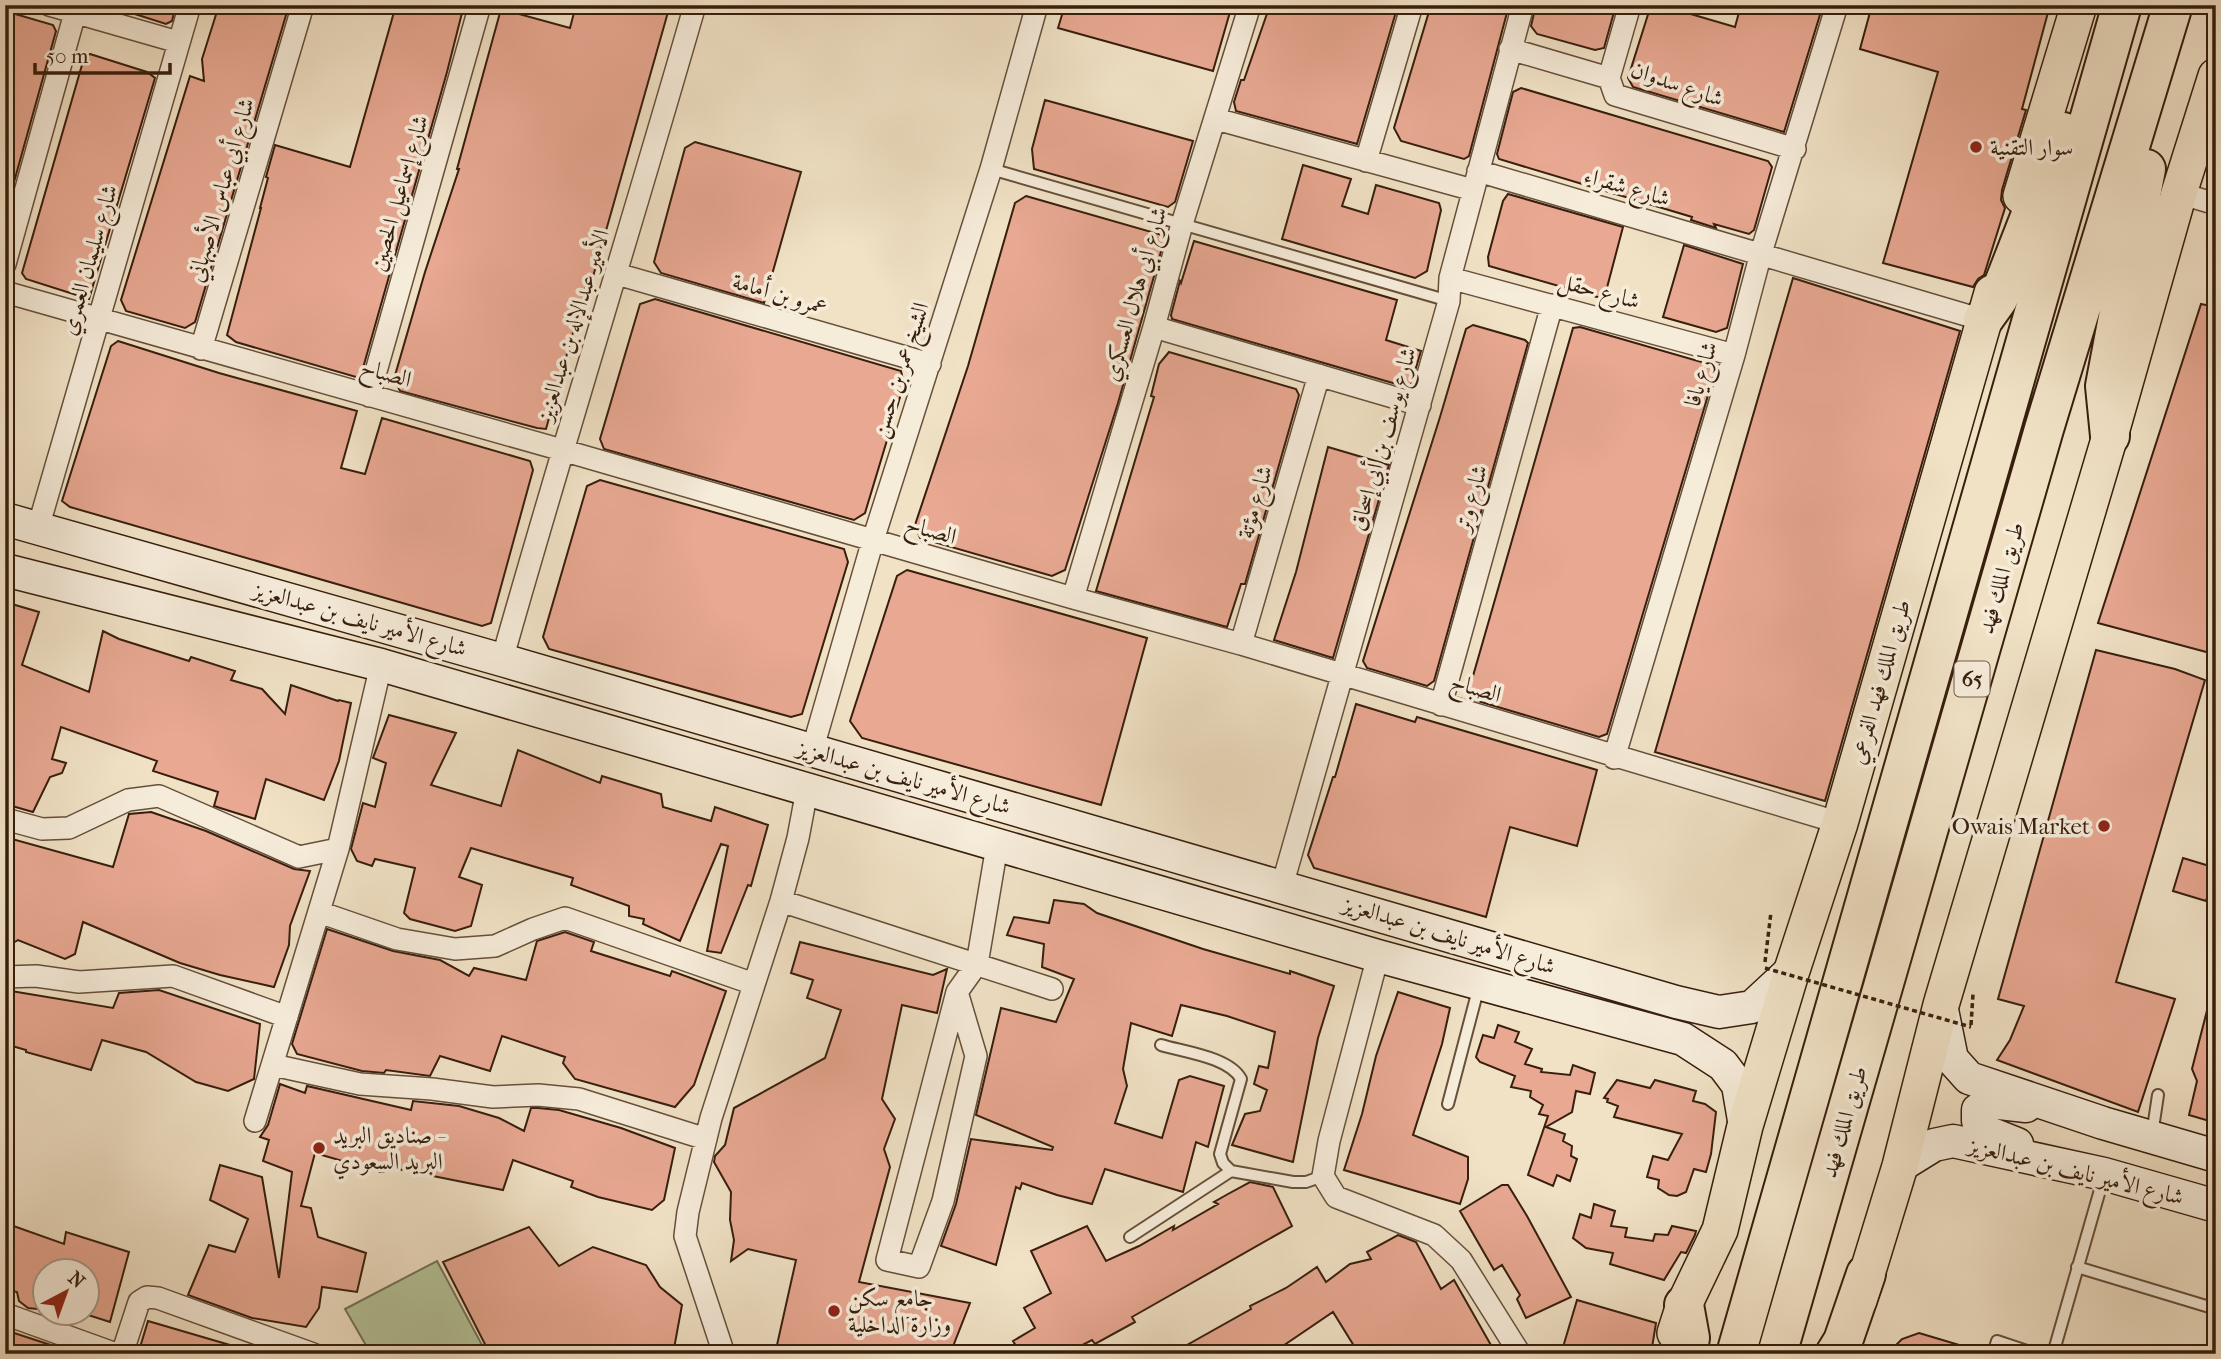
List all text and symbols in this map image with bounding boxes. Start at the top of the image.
scale bar [35,32,170,76]
text: 50 m [46,44,89,68]
street label: شارع سدوان [1625,56,1727,118]
street label: شارع أبي عباس الأصبهاني [179,94,266,287]
street label: شارع إسماعيل الحصين [364,112,440,276]
place label: سوار التقنية [1990,134,2073,162]
marker: سوار التقنية [1968,139,1984,155]
street label: شارع شقراء [1579,162,1673,218]
street label: شارع سليمان العمري [55,181,129,340]
street label: شارع أبي هلال العسكري [1094,203,1179,386]
street label: الأمير عبدالإله بن عبدالعزيز [528,225,618,427]
street label: عمرو بن أمامة [729,265,831,321]
street label: شارع حقل [1554,267,1643,321]
street label: الشيخ عمر بن حسن [865,299,941,443]
street label: شارع يافا [1679,338,1729,411]
street label: شارع يوسف بن أبي إسحاق [1341,343,1428,536]
street label: الصباح [355,353,415,400]
street label: شارع مؤتة [1232,462,1284,543]
street label: شارع وتر [1448,462,1499,538]
street label: الصباح [900,510,960,557]
street label: طريق الملك فهد [1972,519,2031,637]
street label: شارع الأمير نايف بن عبدالعزيز [247,572,471,668]
street label: طريق الملك فهد الفرعي [1844,597,1921,769]
road number: 65 [1954,662,1990,696]
street label: الصباح [1445,668,1505,715]
street label: شارع الأمير نايف بن عبدالعزيز [791,730,1015,826]
place label: Owais Market [1952,813,2090,840]
marker: Owais Market [2096,818,2112,834]
street label: شارع الأمير نايف بن عبدالعزيز [1336,886,1559,986]
street label: طريق الملك فهد [1815,1063,1874,1181]
place label: صناديق البريد - البريد السعودي [333,1122,446,1180]
street label: شارع الأمير نايف بن عبدالعزيز [1962,1128,2187,1217]
marker: صناديق البريد - البريد السعودي [311,1140,327,1156]
north arrow [32,1258,102,1328]
text: N [64,1267,90,1293]
place label: جامع سكن وزارة الداخلية [848,1285,951,1338]
marker: جامع سكن وزارة الداخلية [826,1303,842,1319]

